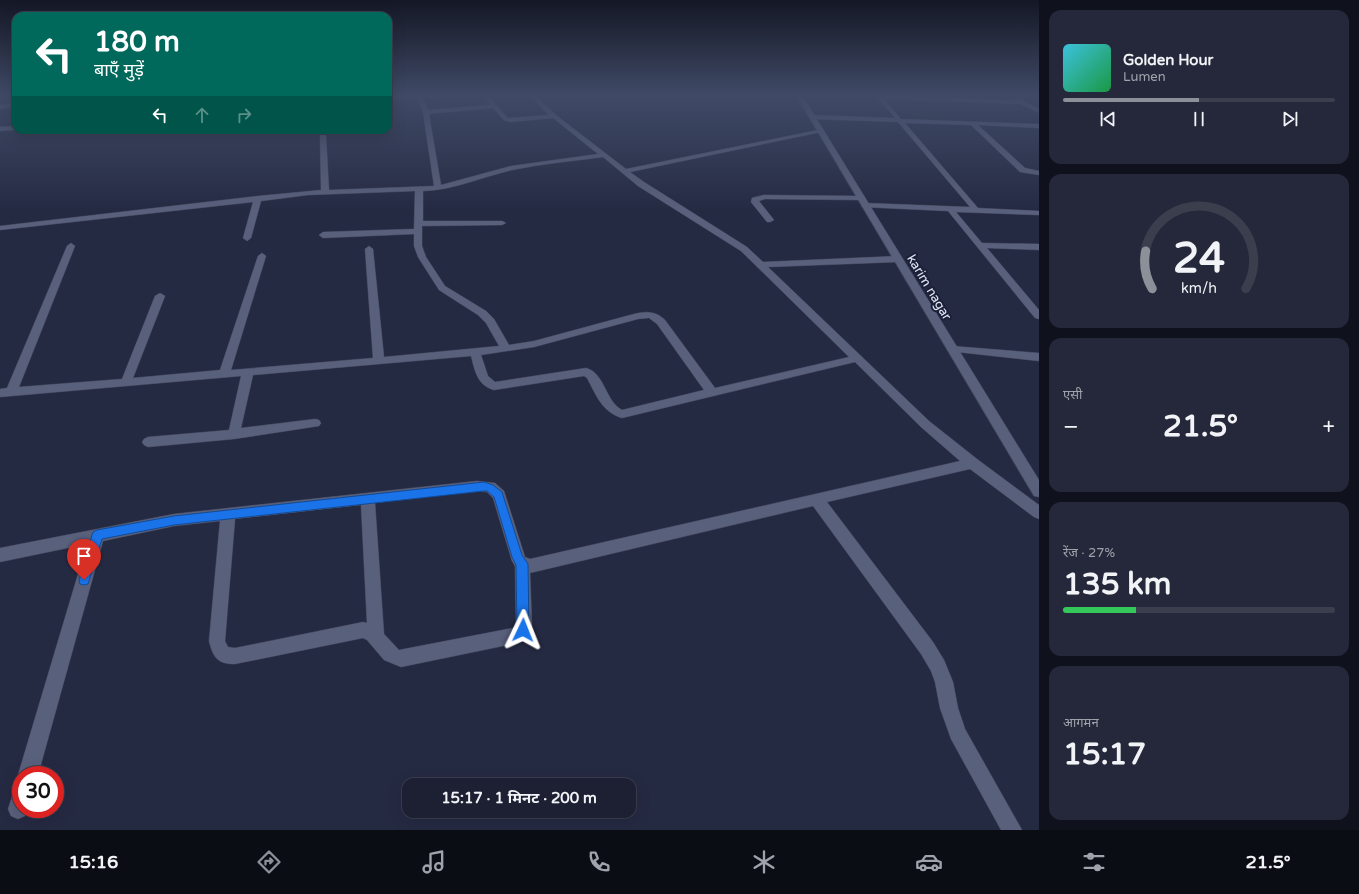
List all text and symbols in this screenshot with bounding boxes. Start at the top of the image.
text: 180 m [94,25,180,59]
icon: left [28,28,80,80]
text: Golden Hour [1123,51,1213,69]
text: बाएँ मुड़ें [94,59,144,81]
text: Lumen [1123,69,1166,85]
icon: left [149,104,171,126]
icon: ahead [191,104,213,126]
icon: right [233,104,255,126]
icon: previous [1097,108,1119,130]
icon: pause [1188,108,1210,130]
icon: next [1279,108,1301,130]
text: 24 [1173,234,1225,284]
street label: karim nagar [903,252,955,323]
text: km/h [1181,280,1217,297]
text: एसी [1063,387,1082,403]
text: 21.5° [1163,408,1238,445]
text: − [1063,414,1079,440]
text: + [1323,414,1335,440]
pin [67,539,101,580]
icon: arrive [73,545,95,567]
text: रेंज · 27% [1063,545,1115,561]
text: 135 km [1063,566,1171,603]
position arrow [502,609,544,651]
text: आगमन [1063,715,1099,731]
text: 15:17 [1063,736,1146,773]
speed limit sign: 30 [12,766,64,818]
text: 15:17 · 1 मिनट · 200 m [441,789,597,807]
icon: directions [255,848,283,876]
icon: music [420,848,448,876]
icon: phone [585,848,613,876]
icon: climate [750,848,778,876]
icon: car [915,848,943,876]
icon: filters [1080,848,1108,876]
text: 15:16 [69,851,118,873]
text: 21.5° [1245,851,1290,873]

